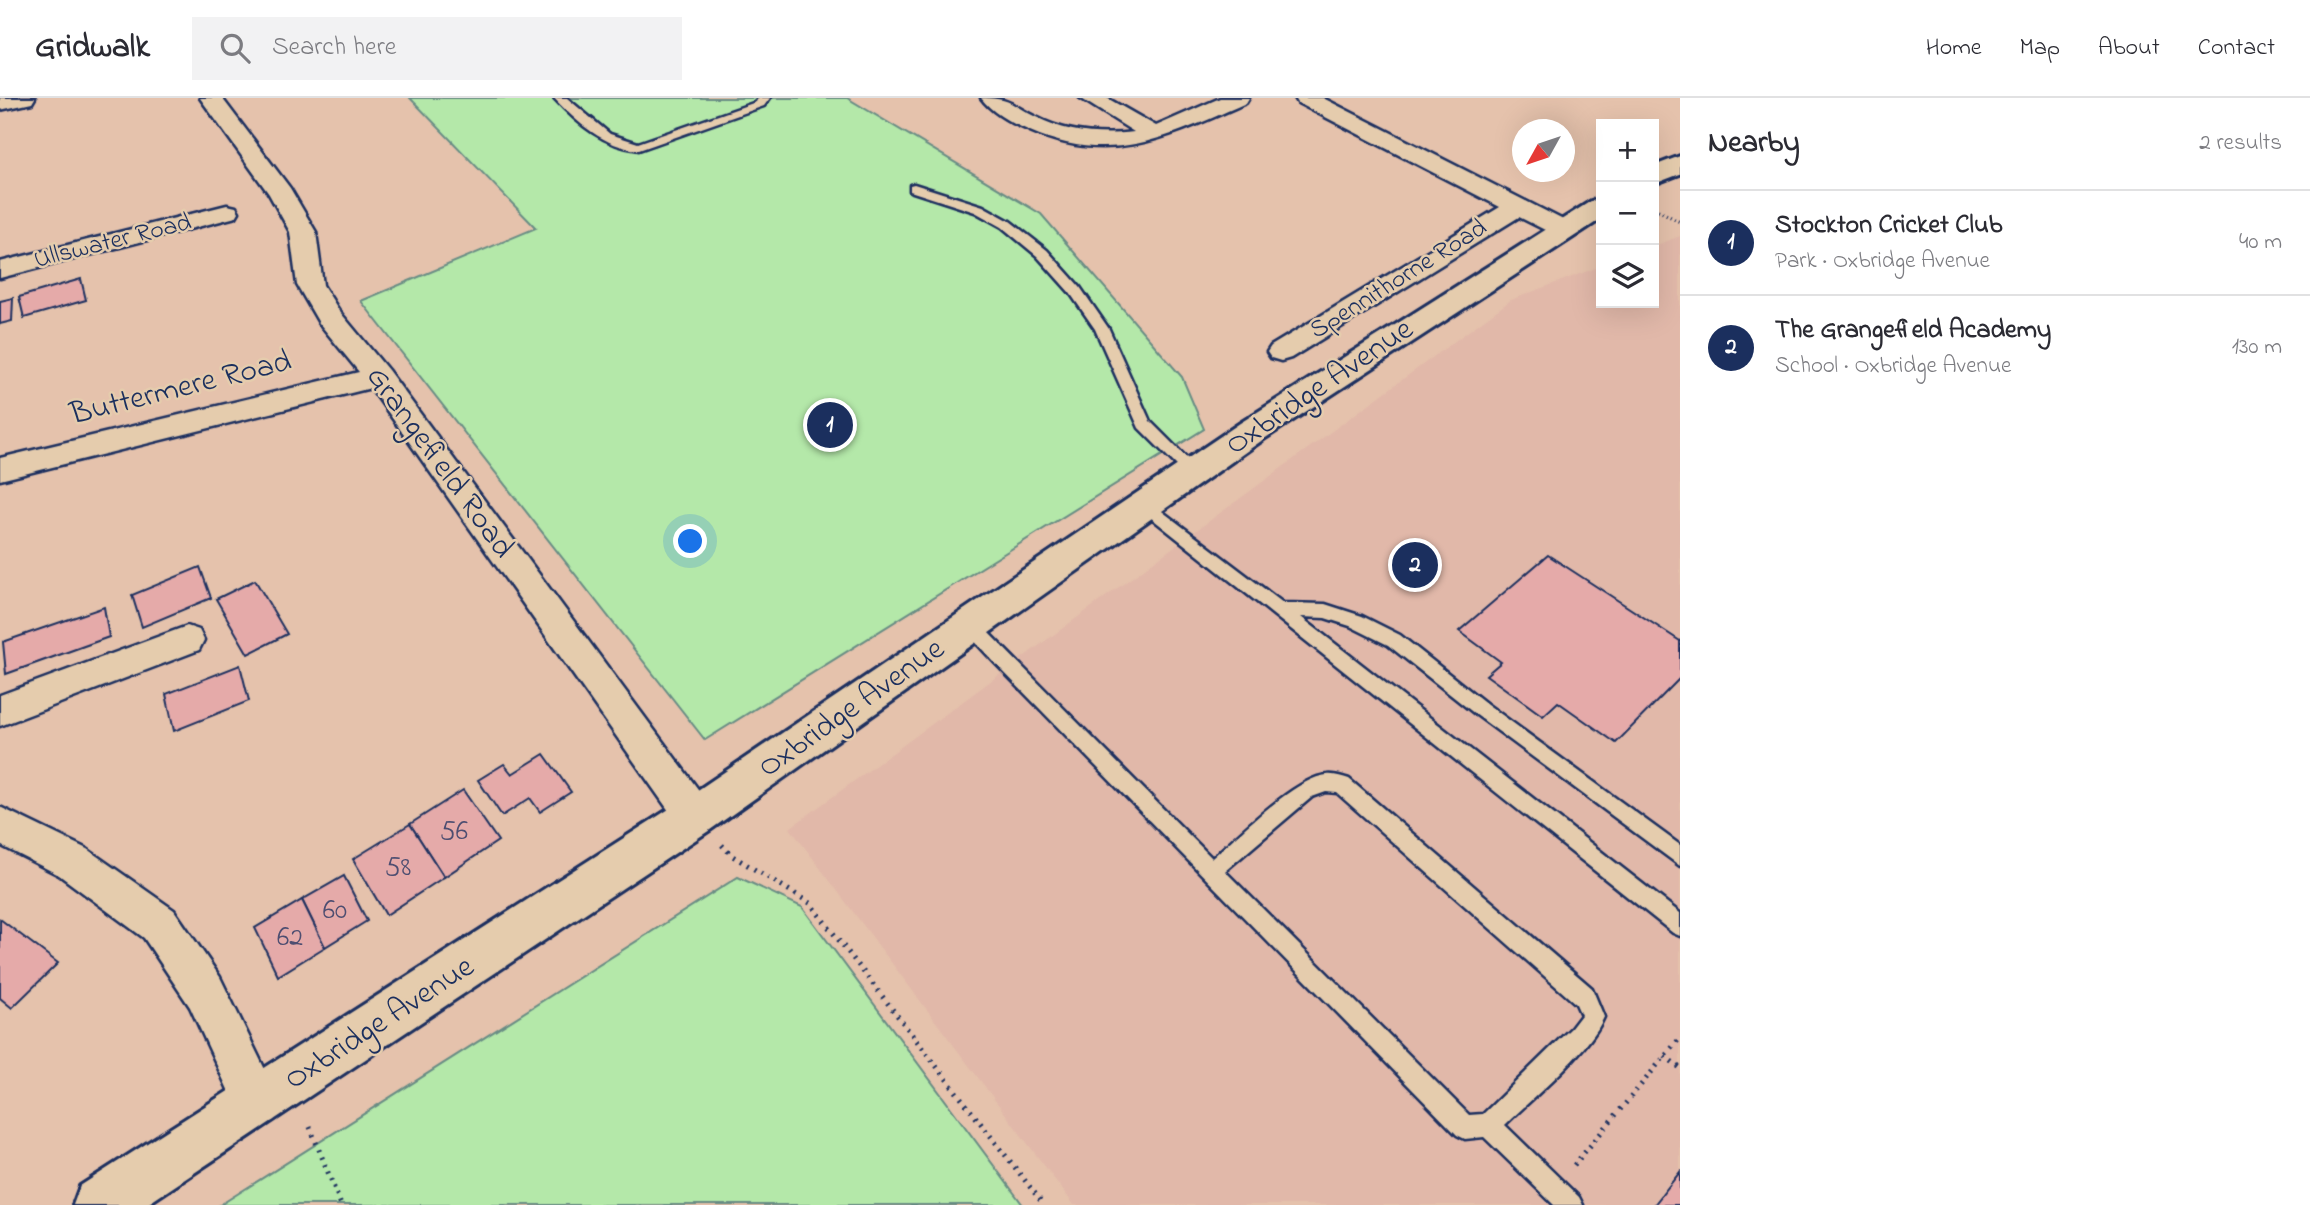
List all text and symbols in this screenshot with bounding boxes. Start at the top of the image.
search box [192,17,682,80]
text: Gridwalk [35,24,150,72]
icon: search [216,29,254,67]
text: Search here [272,29,396,67]
text: Home [1926,31,1982,66]
text: Map [2020,31,2060,66]
text: About [2098,31,2160,66]
text: Contact [2198,31,2275,66]
north arrow [1512,119,1575,182]
map controls [1596,119,1659,308]
button: + [1596,119,1659,182]
text: Nearby [1708,122,1800,166]
text: 2 results [2199,127,2282,160]
button: − [1596,182,1659,245]
street label: Ullswater Road [30,204,196,280]
text: Stockton Cricket Club [1775,207,2002,245]
street label: Spennithorne Road [1303,210,1495,350]
text: 1 [1727,226,1735,259]
text: 40 m [2239,226,2282,259]
button: layers [1596,245,1659,308]
text: Park · Oxbridge Avenue [1775,245,1990,278]
street label: Oxbridge Avenue [1216,307,1424,469]
text: The Grangefield Academy [1775,312,2051,350]
text: 2 [1725,331,1737,364]
text: 130 m [2232,331,2282,364]
street label: Buttermere Road [64,339,297,439]
text: School · Oxbridge Avenue [1775,350,2011,383]
street label: Grangefield Road [353,357,525,569]
pin: 1 [807,399,853,451]
your location [673,524,707,558]
pin: 2 [1392,539,1438,591]
street label: Oxbridge Avenue [749,627,955,791]
house number: 56 [440,812,468,853]
house number: 58 [385,848,411,889]
house number: 60 [323,891,347,932]
house number: 62 [277,918,303,959]
street label: Oxbridge Avenue [276,944,485,1103]

